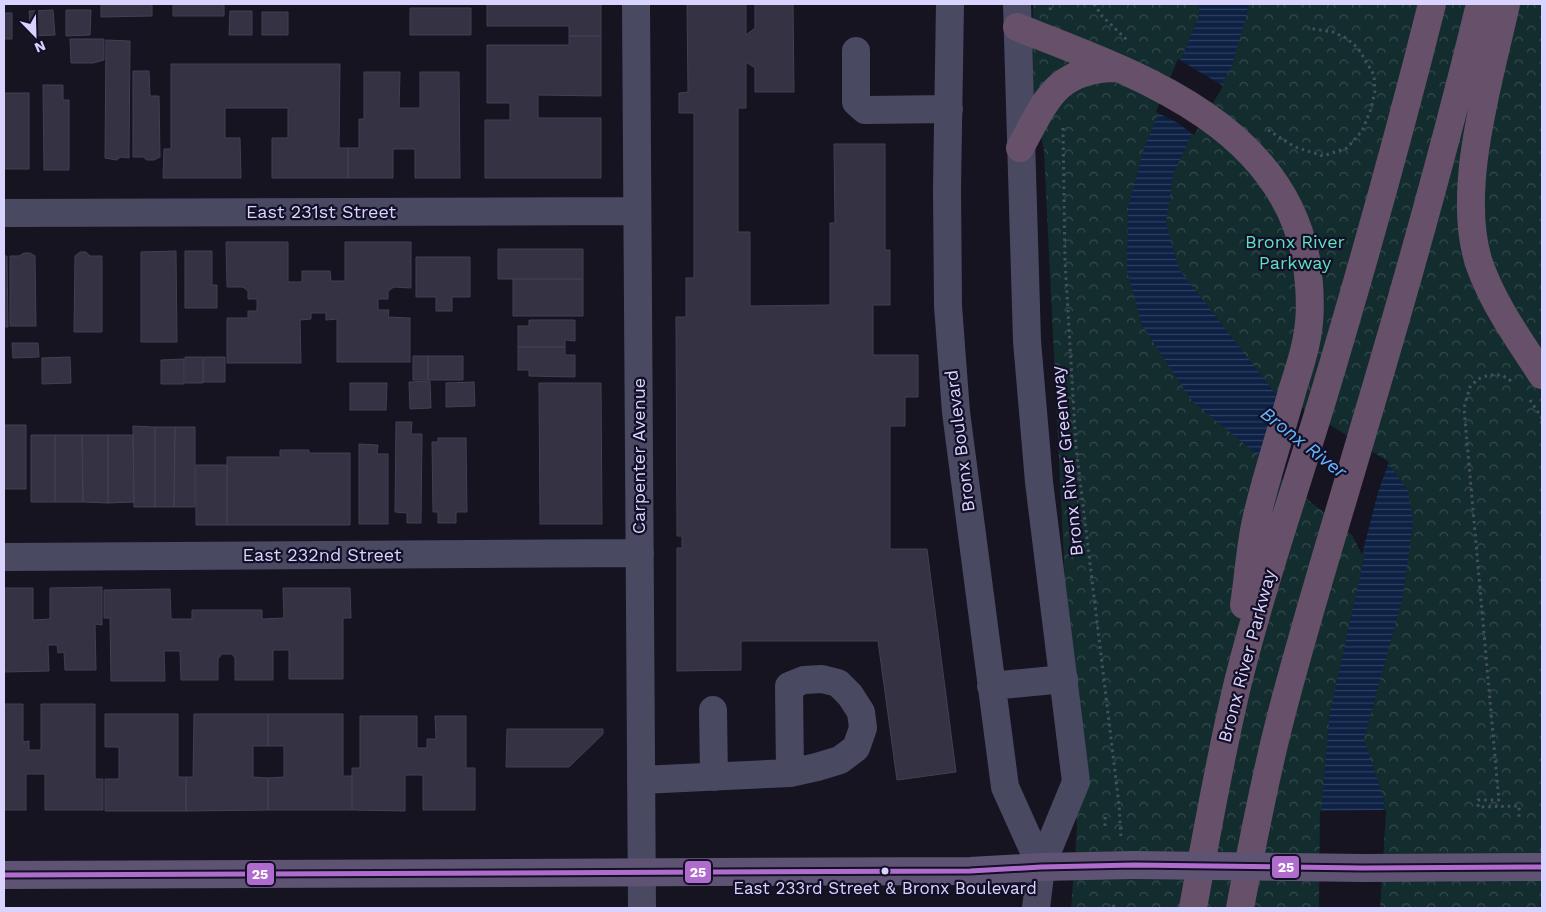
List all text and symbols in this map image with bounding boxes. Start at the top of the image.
north arrow [10,10,60,60]
text: N [32,38,48,56]
street label: East 231st Street [246,201,397,222]
park label: Bronx River Parkway [1245,231,1345,273]
street label: Bronx River Greenway [1046,364,1087,557]
street label: Bronx Boulevard [940,369,979,513]
street label: Carpenter Avenue [628,378,649,534]
water label: Bronx River [1256,402,1352,483]
street label: East 232nd Street [242,544,402,565]
street label: Bronx River Parkway [1213,566,1280,745]
line badge: 25 [1271,855,1300,879]
text: 25 [1278,859,1294,875]
line badge: 25 [684,860,712,884]
line badge: 25 [246,862,275,886]
text: 25 [690,864,706,880]
text: 25 [252,866,268,882]
marker: East 233rd Street & Bronx Boulevard [880,866,890,876]
place label: East 233rd Street & Bronx Boulevard [733,878,1037,898]

